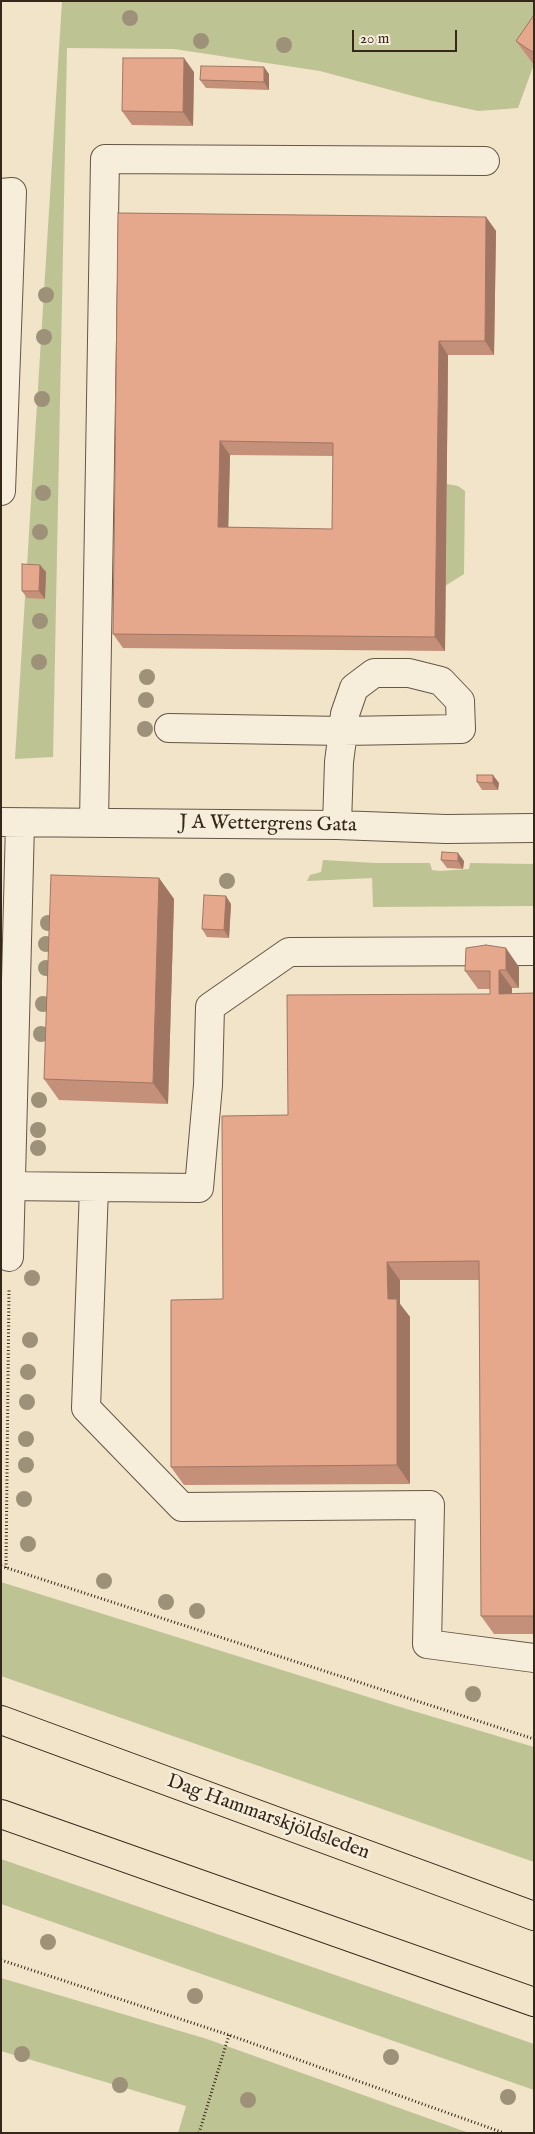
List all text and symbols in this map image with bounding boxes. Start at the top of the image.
scale bar [355,20,460,52]
text: 20 m [360,29,389,48]
street label: J A Wettergrens Gata [179,811,357,839]
street label: Dag Hammarskjöldsleden [163,1770,373,1866]

